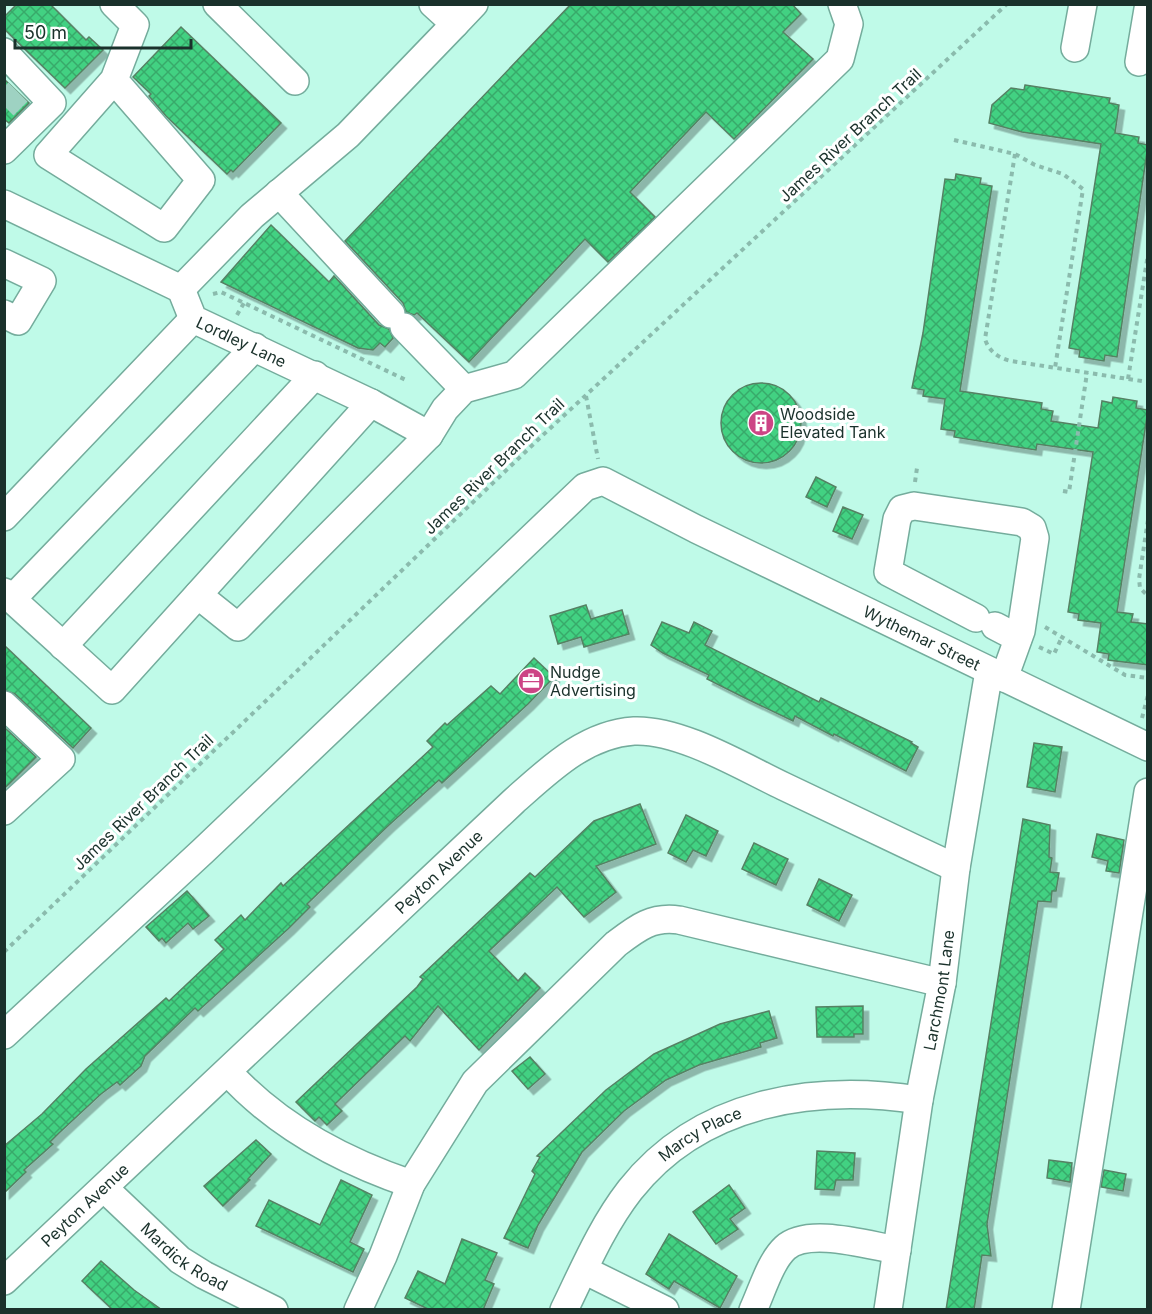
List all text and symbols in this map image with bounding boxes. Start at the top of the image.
scale bar [15,12,190,50]
text: 50 m [24,22,67,43]
street label: James River Branch Trail [775,64,925,206]
street label: Lordley Lane [193,312,290,372]
street label: James River Branch Trail [420,394,568,538]
place label: Woodside Elevated Tank [780,404,886,442]
building icon: Woodside Elevated Tank [746,408,776,438]
street label: Wythemar Street [860,601,984,675]
place label: Nudge Advertising [550,662,636,700]
office icon: Nudge Advertising [516,666,546,696]
street label: James River Branch Trail [69,730,217,874]
street label: Peyton Avenue [391,826,487,918]
street label: Larchmont Lane [919,929,958,1052]
street label: Marcy Place [654,1103,744,1166]
street label: Peyton Avenue [37,1159,133,1251]
street label: Mardick Road [137,1218,231,1295]

